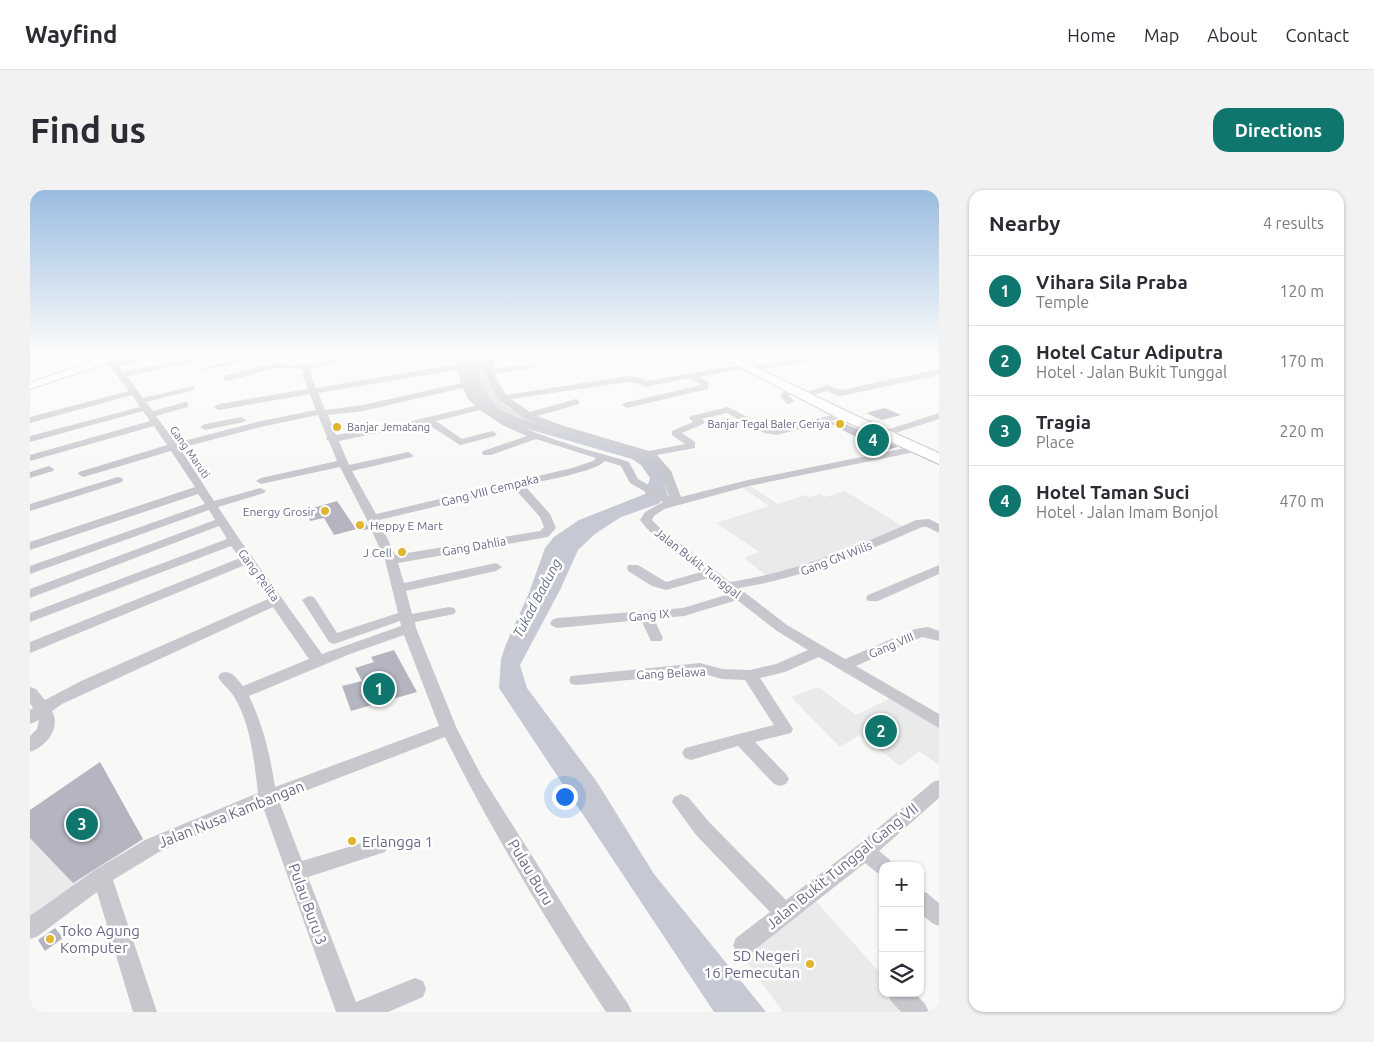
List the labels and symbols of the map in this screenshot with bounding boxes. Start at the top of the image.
place label: Banjar Tegal Baler Geriya [708,418,830,430]
marker: Banjar Tegal Baler Geriya [834,418,846,430]
marker: Banjar Jematang [331,421,343,433]
place label: Banjar Jematang [347,421,430,433]
pin: 4 [857,421,889,459]
street label: Gang Maruti [168,424,212,480]
street label: Gang VIII Cempaka [440,472,540,508]
place label: Energy Grosir [243,505,315,518]
marker: Energy Grosir [319,505,331,517]
marker: Heppy E Mart [354,519,366,531]
place label: Heppy E Mart [370,519,443,532]
street label: Jalan Bukit Tunggal [653,526,743,600]
street label: Gang Dahlia [441,534,507,558]
street label: Gang GN Wilis [798,538,874,578]
street label: Gang Pelita [236,546,282,604]
place label: J Cell [363,546,392,559]
marker: J Cell [396,546,408,558]
water label: Tukad Badung [510,556,565,640]
street label: Gang IX [628,607,671,623]
street label: Gang VIII [867,630,915,660]
street label: Gang Belawa [636,665,706,681]
pin: 1 [363,670,395,708]
pin: 2 [865,712,897,750]
street label: Jalan Nusa Kambangan [156,777,306,851]
your location [552,784,578,810]
street label: Jalan Bukit Tunggal Gang VII [763,800,921,932]
pin: 3 [66,805,98,843]
place label: Erlangga 1 [362,833,433,850]
marker: Erlangga 1 [346,835,358,847]
street label: Pulau Buru [505,836,557,908]
street label: Pulau Buru 3 [285,861,331,947]
place label: Toko Agung Komputer [60,922,140,956]
marker: Toko Agung Komputer [44,933,56,945]
place label: SD Negeri 16 Pemecutan [704,947,800,981]
marker: SD Negeri 16 Pemecutan [804,958,816,970]

